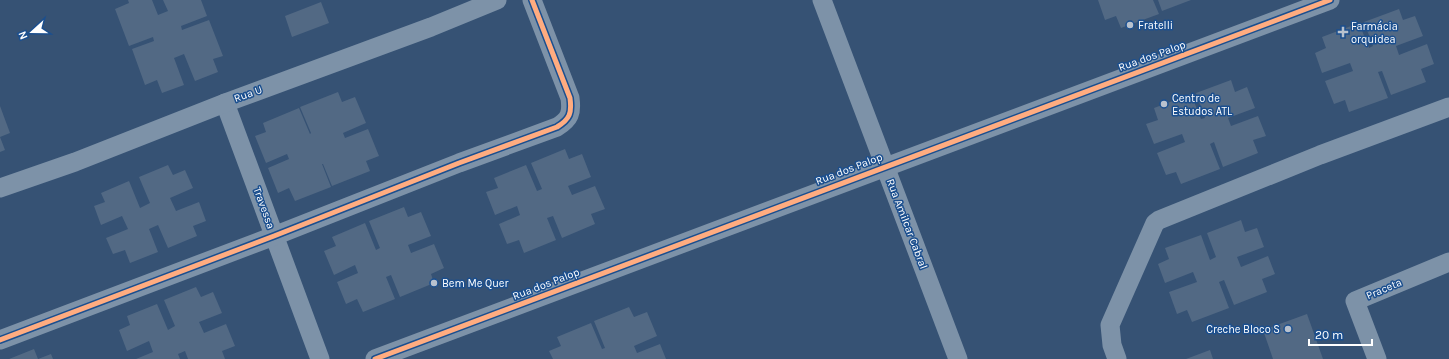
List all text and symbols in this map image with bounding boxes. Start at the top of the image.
north arrow [12,12,52,52]
place label: Fratelli [1138,19,1173,32]
marker: Fratelli [1125,20,1135,30]
place label: Farmácia orquidea [1351,20,1398,46]
marker: Farmácia orquidea [1338,27,1348,37]
text: N [16,29,31,41]
street label: Rua dos Palop [1117,38,1187,74]
street label: Rua U [232,83,264,105]
place label: Centro de Estudos ATL [1172,92,1233,118]
marker: Centro de Estudos ATL [1159,99,1169,109]
street label: Rua dos Palop [814,150,884,188]
street label: Rua Amilcar Cabral [884,177,930,271]
street label: Travessa [250,185,278,231]
street label: Rua dos Palop [511,265,581,303]
street label: Praceta [1364,276,1404,302]
place label: Bem Me Quer [442,277,508,290]
marker: Bem Me Quer [429,278,439,288]
scale bar [1309,321,1372,347]
place label: Creche Bloco S [1206,323,1280,336]
marker: Creche Bloco S [1283,324,1293,334]
text: 20 m [1315,328,1343,342]

